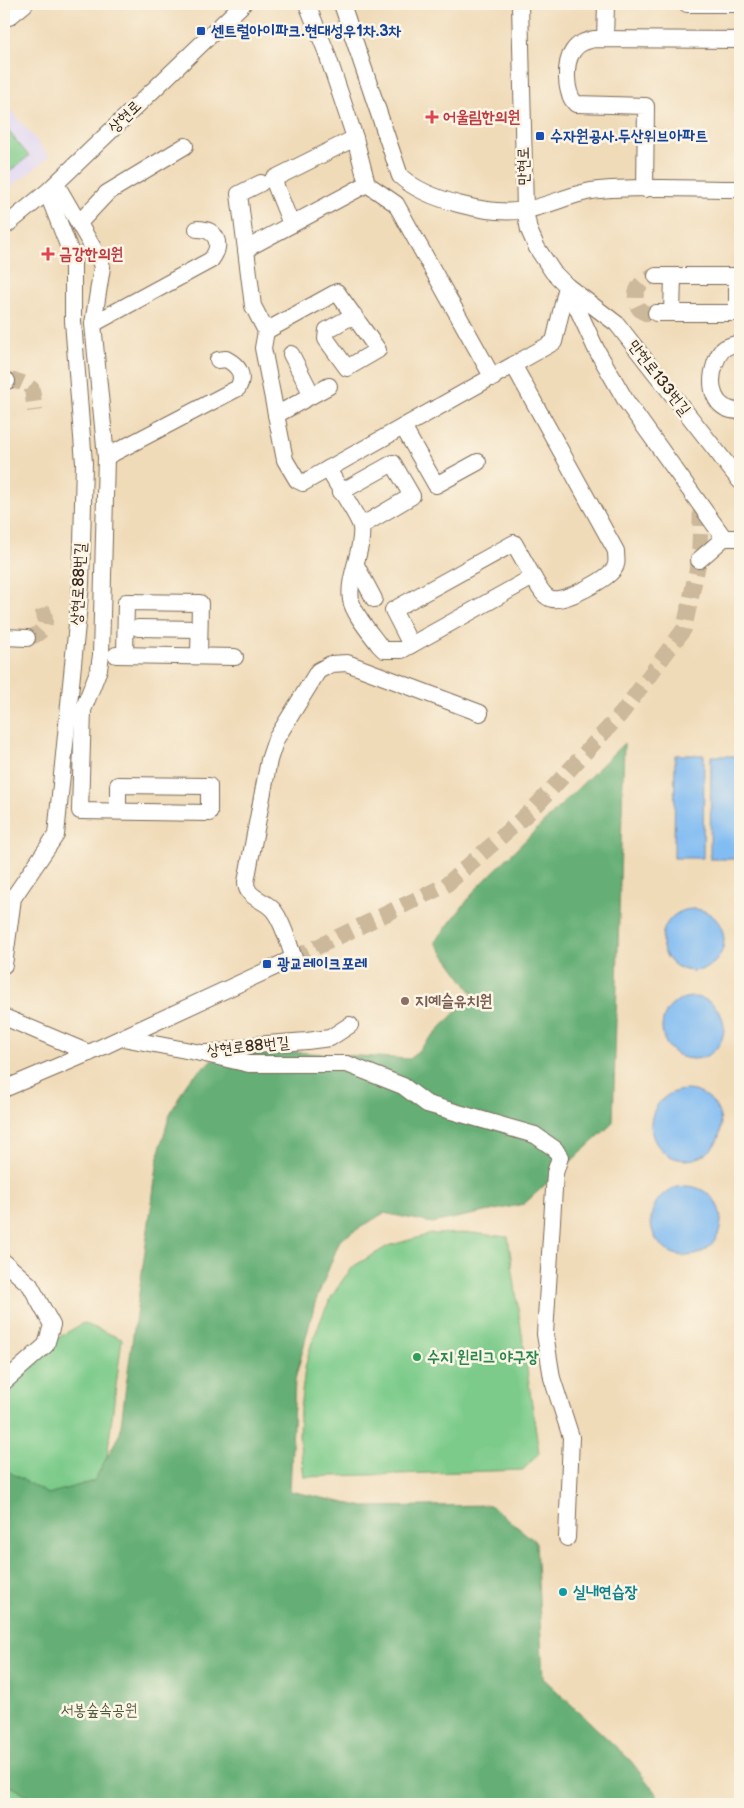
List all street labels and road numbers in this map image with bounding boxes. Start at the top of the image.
street label: 상현로 [105,97,145,137]
street label: 만현로 [514,147,534,185]
street label: 만현로133번길 [624,337,694,420]
street label: 상현로88번길 [67,542,91,626]
street label: 상현로88번길 [206,1033,290,1061]

